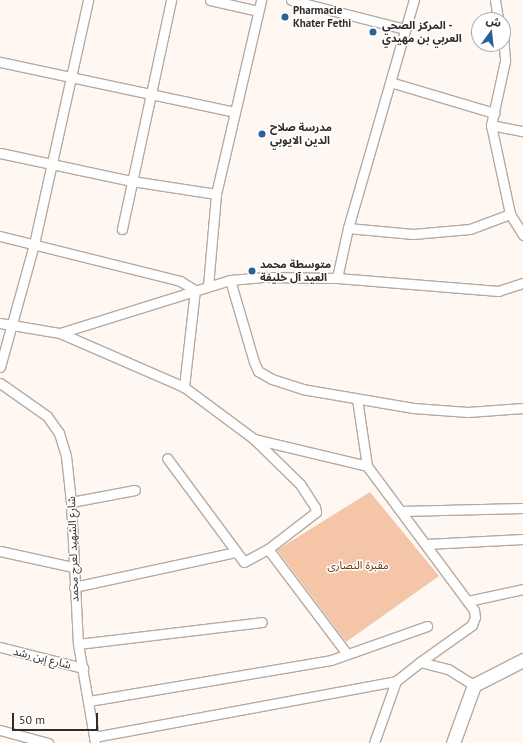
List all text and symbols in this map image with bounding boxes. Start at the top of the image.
place label: Pharmacie Khater Fethi [293,4,351,30]
marker: Pharmacie Khater Fethi [280,12,290,22]
north arrow [471,12,511,52]
text: ش [485,13,503,30]
place label: المركز الصحي - العربي بن مهيدي [382,19,462,45]
marker: المركز الصحي - العربي بن مهيدي [367,26,379,38]
place label: مدرسة صلاح الدين الايوبي [270,121,332,147]
marker: مدرسة صلاح الدين الايوبي [257,129,267,139]
place label: متوسطة محمد العيد آل خليفة [260,258,331,284]
marker: متوسطة محمد العيد آل خليفة [247,266,257,276]
street label: شارع الشهيد لعرج محمد [65,496,81,602]
park label: مقبرة النصارى [327,558,389,572]
street label: شارع إبن رشد [12,644,72,672]
scale bar [14,705,100,731]
text: 50 m [19,712,45,727]

